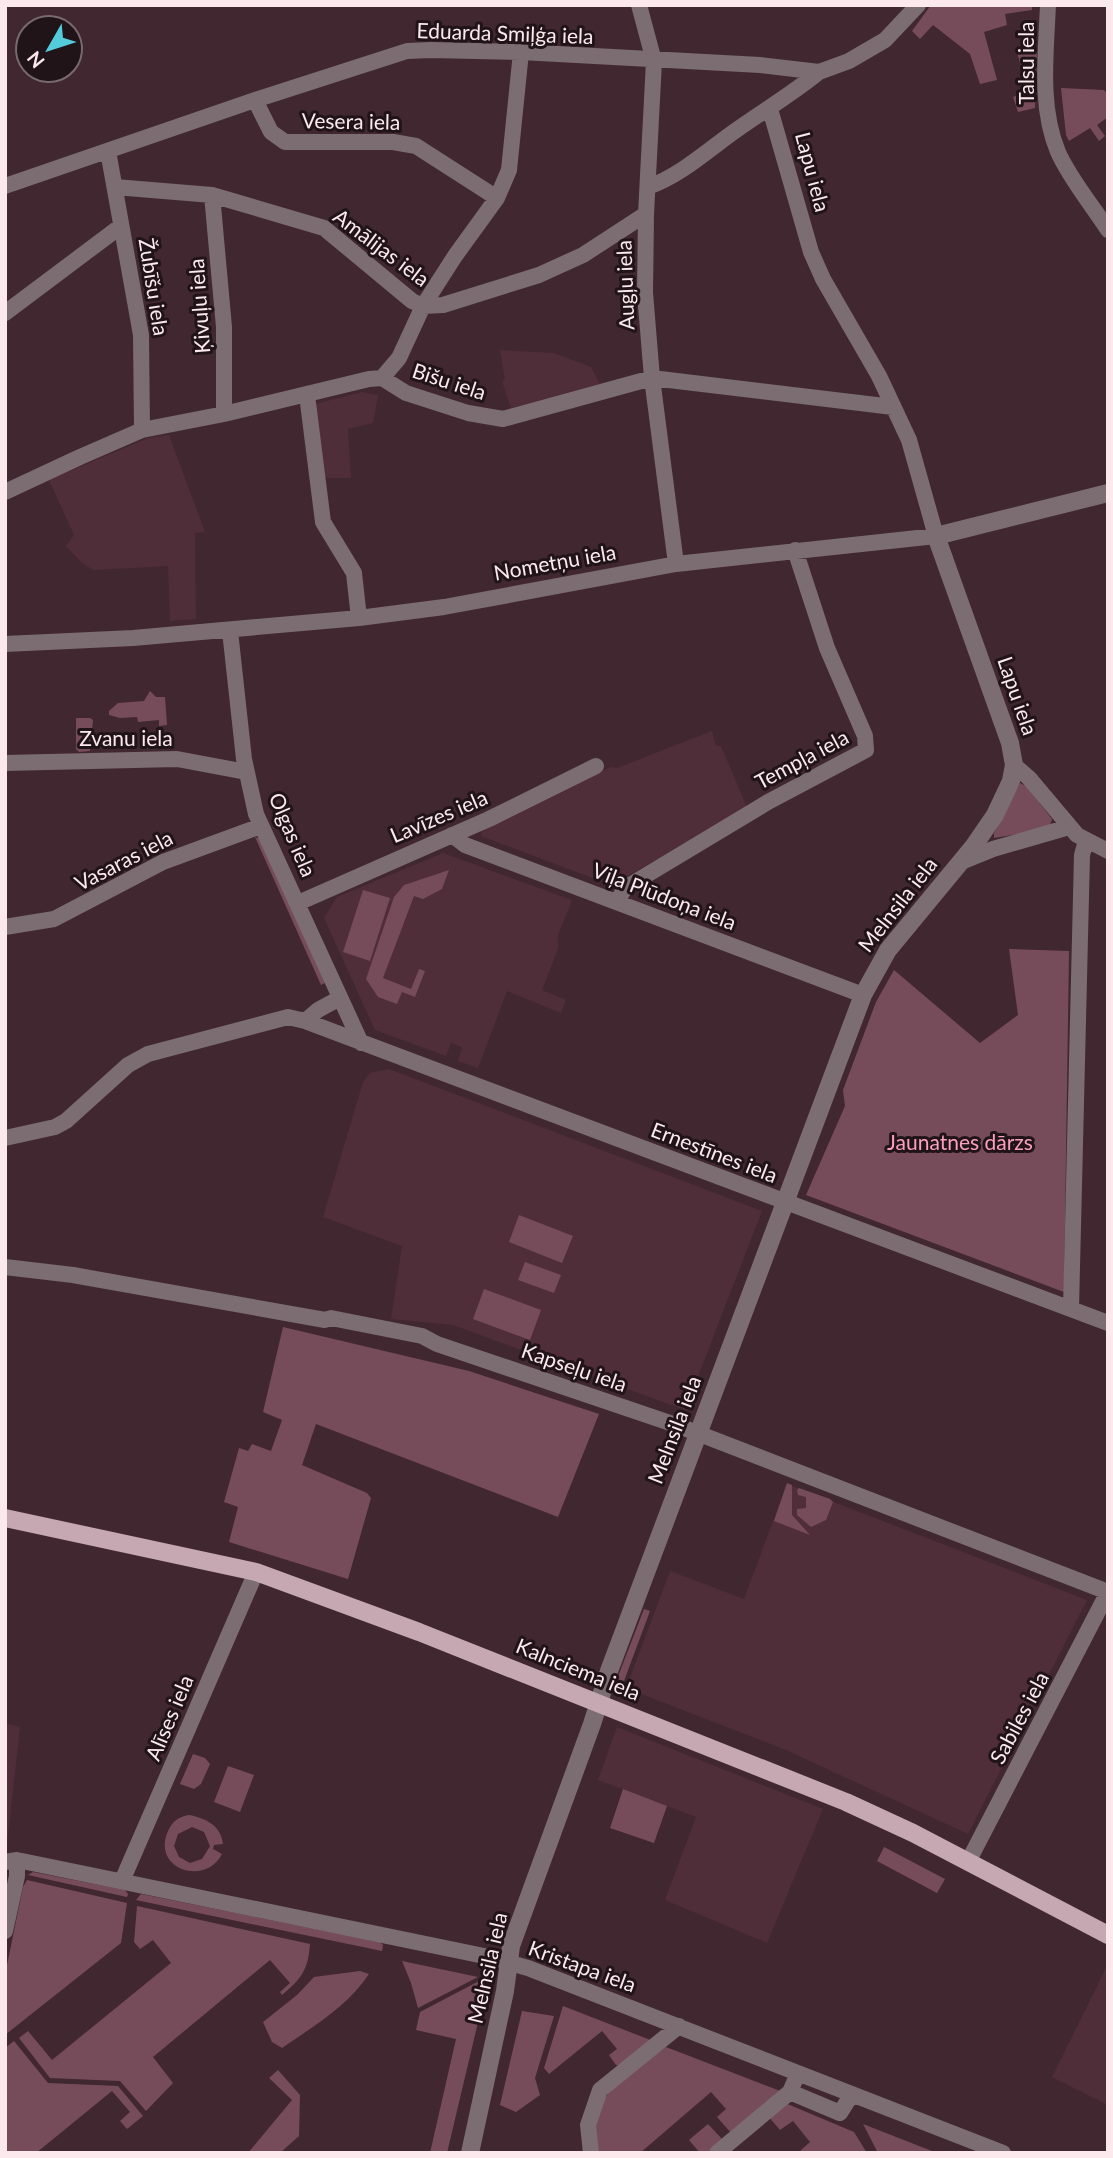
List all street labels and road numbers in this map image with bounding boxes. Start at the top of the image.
street label: Eduarda Smiļģa iela [416,17,594,48]
street label: Talsu iela [1013,21,1038,105]
street label: Vesera iela [301,107,401,134]
street label: Lapu iela [791,129,836,214]
street label: Amālijas iela [329,203,435,291]
street label: Žubīšu iela [134,236,175,337]
street label: Augļu iela [610,240,639,331]
street label: Ķivuļu iela [183,258,214,354]
street label: Bišu iela [409,357,490,404]
street label: Nometņu iela [492,538,618,585]
street label: Lapu iela [993,653,1044,738]
street label: Tempļa iela [750,724,852,794]
street label: Zvanu iela [79,725,173,750]
street label: Lavīzes iela [386,784,491,847]
street label: Olgas iela [265,789,322,880]
street label: Vasaras iela [70,824,176,895]
street label: Melnsila iela [852,852,942,956]
street label: Viļa Plūdoņa iela [589,857,740,934]
street label: Ernestīnes iela [648,1116,781,1187]
street label: Kapseļu iela [519,1337,630,1396]
street label: Melnsila iela [642,1372,706,1487]
street label: Kalnciema iela [513,1632,644,1705]
street label: Sabiles iela [984,1667,1053,1768]
street label: Alīses iela [139,1671,198,1764]
street label: Melnsila iela [462,1910,511,2026]
street label: Kristapa iela [525,1935,640,1997]

